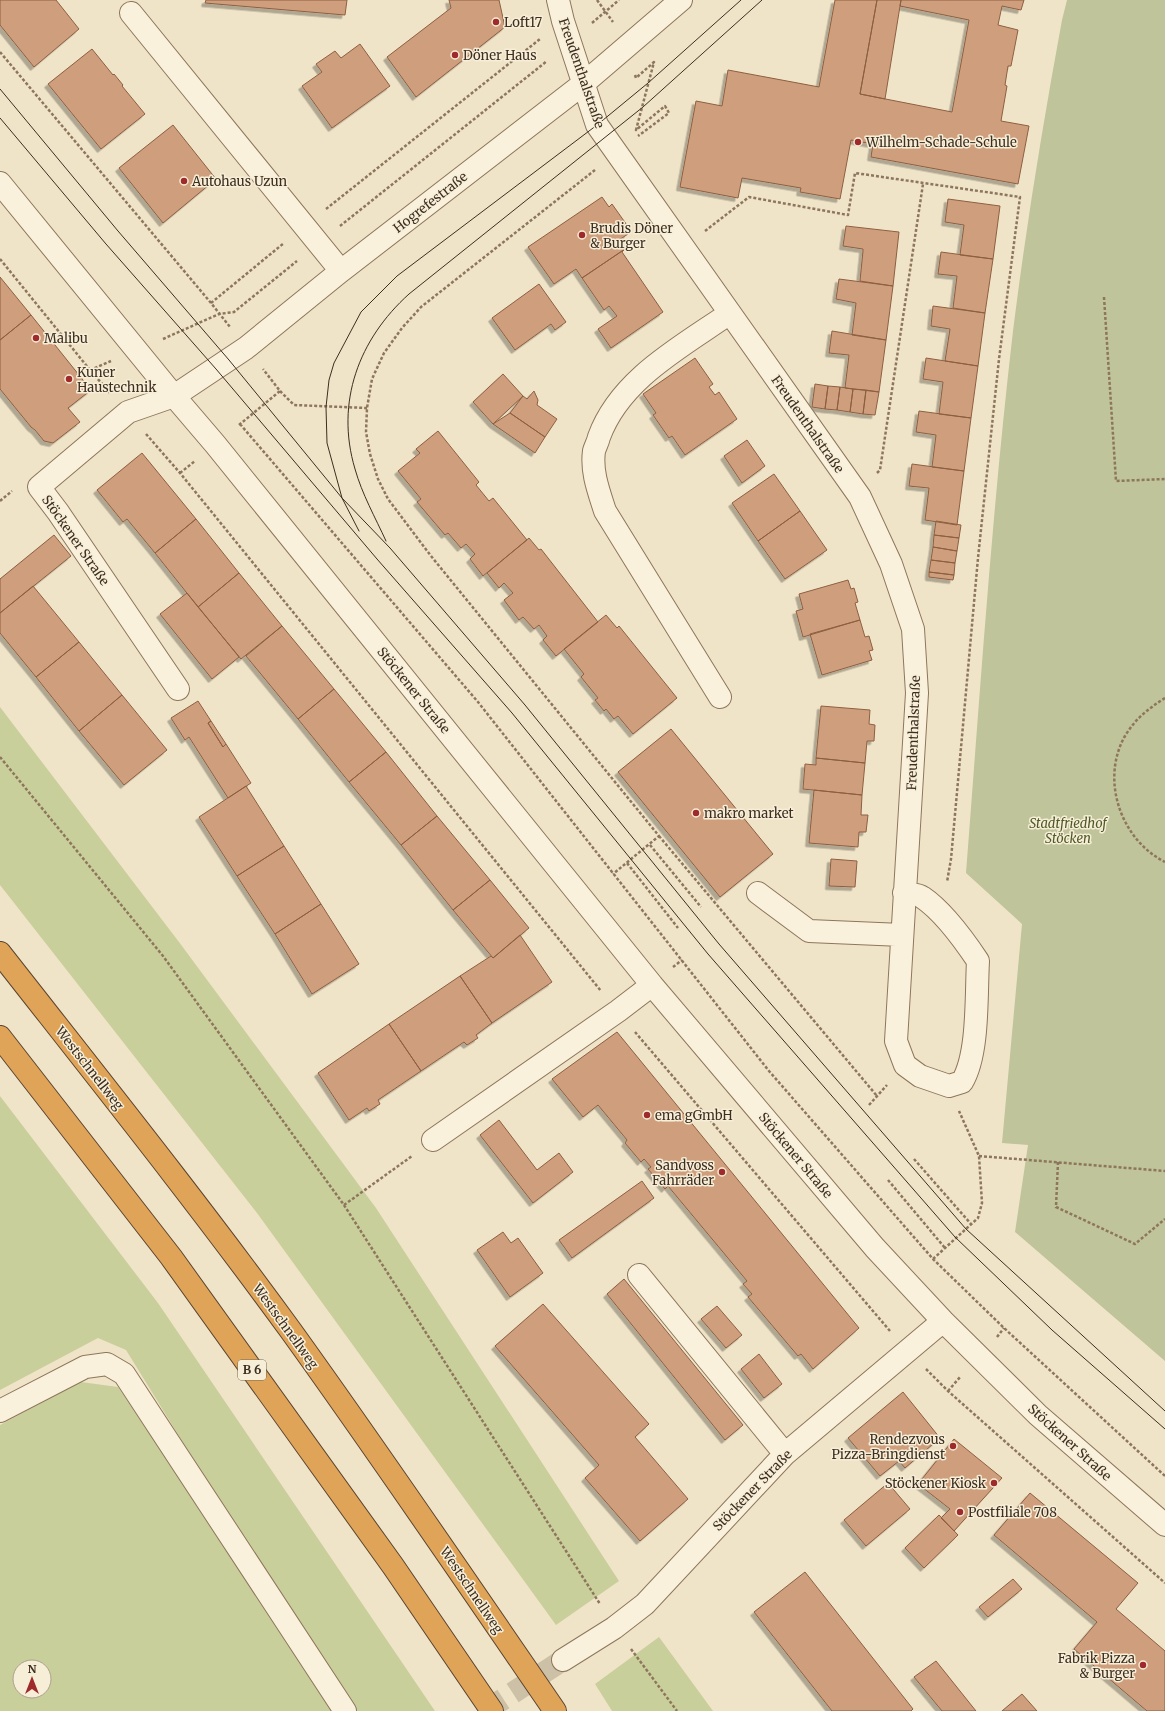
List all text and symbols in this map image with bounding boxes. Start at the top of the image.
place label: Loft17 [504,14,543,31]
street label: Freudenthalstraße [555,16,608,131]
marker: Loft17 [491,17,501,27]
place label: Döner Haus [463,47,537,64]
marker: Döner Haus [450,50,460,60]
place label: Wilhelm-Schade-Schule [865,134,1017,151]
marker: Wilhelm-Schade-Schule [853,137,863,147]
street label: Hogrefestraße [390,168,471,237]
place label: Autohaus Uzun [191,173,288,190]
marker: Autohaus Uzun [179,176,189,186]
place label: Brudis Döner & Burger [590,220,673,252]
marker: Brudis Döner & Burger [577,230,587,240]
place label: Malibu [44,330,88,347]
marker: Malibu [31,333,41,343]
place label: Kuner Haustechnik [77,364,157,396]
street label: Freudenthalstraße [768,372,848,477]
marker: Kuner Haustechnik [64,374,74,384]
street label: Stöckener Straße [38,492,113,589]
street label: Stöckener Straße [373,644,454,737]
street label: Freudenthalstraße [903,675,924,791]
place label: makro market [704,805,794,822]
marker: makro market [691,808,701,818]
park label: Stadtfriedhof Stöcken [1029,815,1108,847]
street label: Westschnellweg [51,1022,127,1113]
place label: ema gGmbH [655,1107,733,1124]
street label: Stöckener Straße [755,1109,837,1202]
marker: ema gGmbH [642,1110,652,1120]
place label: Sandvoss Fahrräder [652,1157,714,1189]
marker: Sandvoss Fahrräder [717,1167,727,1177]
street label: Westschnellweg [248,1280,322,1372]
road number: B 6 [238,1360,266,1380]
street label: Stöckener Straße [1024,1400,1115,1485]
place label: Rendezvous Pizza-Bringdienst [831,1431,945,1463]
marker: Rendezvous Pizza-Bringdienst [948,1441,958,1451]
street label: Stöckener Straße [709,1446,796,1535]
place label: Stöckener Kiosk [885,1475,987,1492]
marker: Stöckener Kiosk [989,1478,999,1488]
place label: Postfiliale 708 [968,1504,1057,1521]
marker: Postfiliale 708 [955,1507,965,1517]
street label: Westschnellweg [436,1543,507,1637]
place label: Fabrik Pizza & Burger [1058,1650,1135,1682]
north arrow [12,1659,52,1699]
marker: Fabrik Pizza & Burger [1138,1660,1148,1670]
text: N [28,1662,37,1676]

